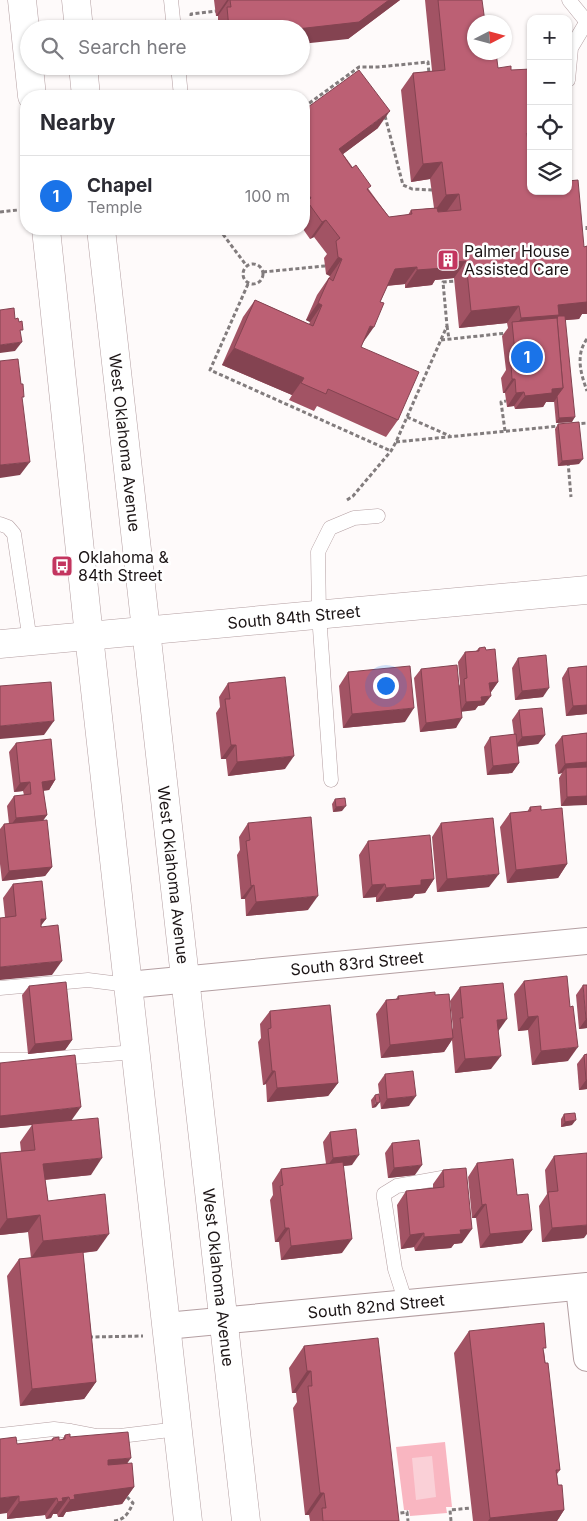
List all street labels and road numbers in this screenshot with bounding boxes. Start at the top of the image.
street label: West Oklahoma Avenue [105,353,145,533]
street label: South 84th Street [227,601,361,633]
street label: West Oklahoma Avenue [154,785,193,965]
street label: South 83rd Street [290,947,424,979]
street label: West Oklahoma Avenue [199,1187,239,1368]
street label: South 82nd Street [307,1290,445,1322]

